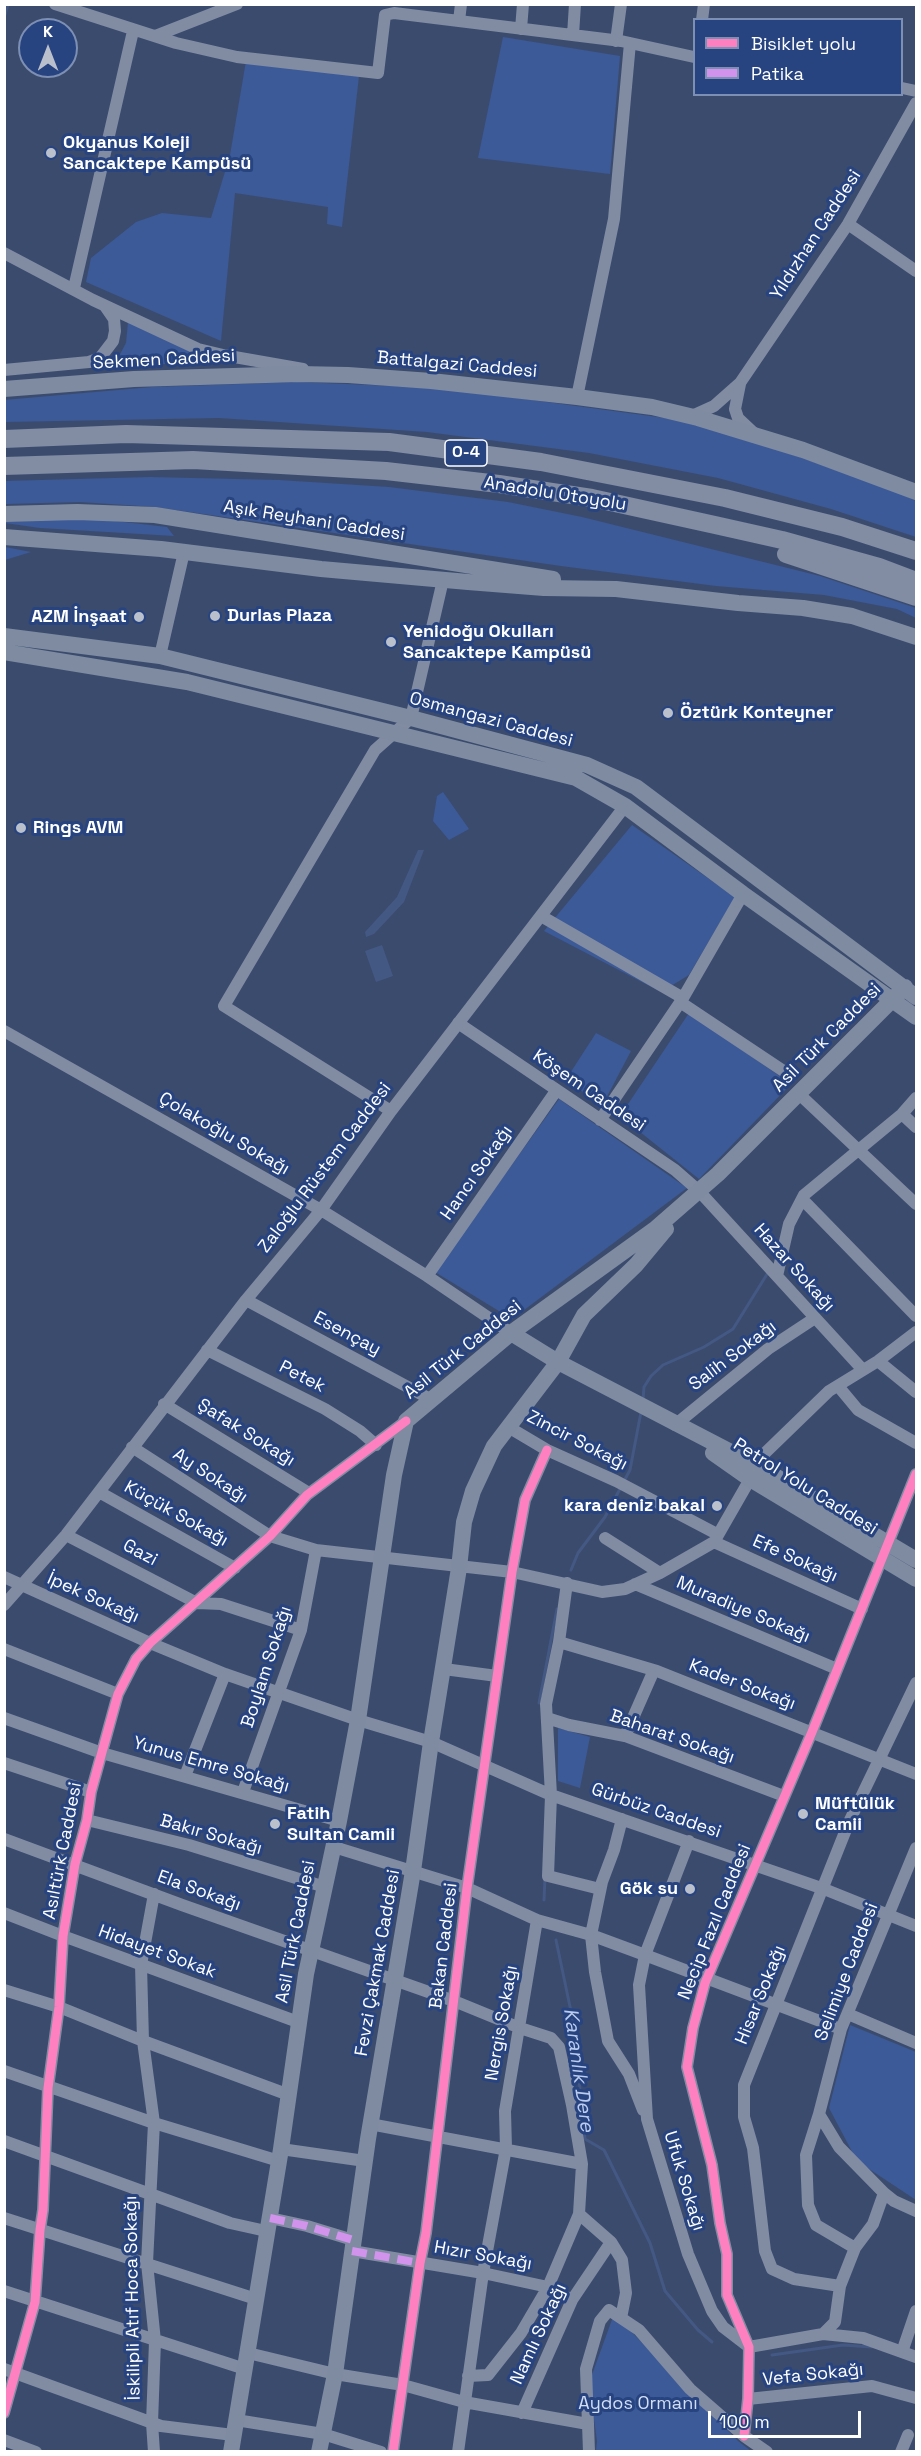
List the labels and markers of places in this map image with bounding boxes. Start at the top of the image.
place label: Okyanus Koleji Sancaktepe Kampüsü [63,132,251,174]
marker: Okyanus Koleji Sancaktepe Kampüsü [44,146,58,160]
place label: Durlas Plaza [227,605,332,627]
place label: AZM İnşaat [31,606,127,628]
marker: Durlas Plaza [208,609,222,623]
marker: AZM İnşaat [132,610,146,624]
place label: Yenidoğu Okulları Sancaktepe Kampüsü [403,621,591,664]
marker: Yenidoğu Okulları Sancaktepe Kampüsü [384,635,398,649]
place label: Öztürk Konteyner [680,702,833,724]
marker: Öztürk Konteyner [661,706,675,720]
place label: Rings AVM [33,817,123,839]
marker: Rings AVM [14,821,28,835]
place label: kara deniz bakal [564,1495,705,1517]
marker: kara deniz bakal [710,1499,724,1513]
place label: Müftülük Camii [815,1793,895,1836]
place label: Fatih Sultan Camii [287,1803,395,1846]
marker: Müftülük Camii [796,1807,810,1821]
marker: Fatih Sultan Camii [268,1817,282,1831]
place label: Gök su [620,1878,678,1900]
marker: Gök su [683,1882,697,1896]

